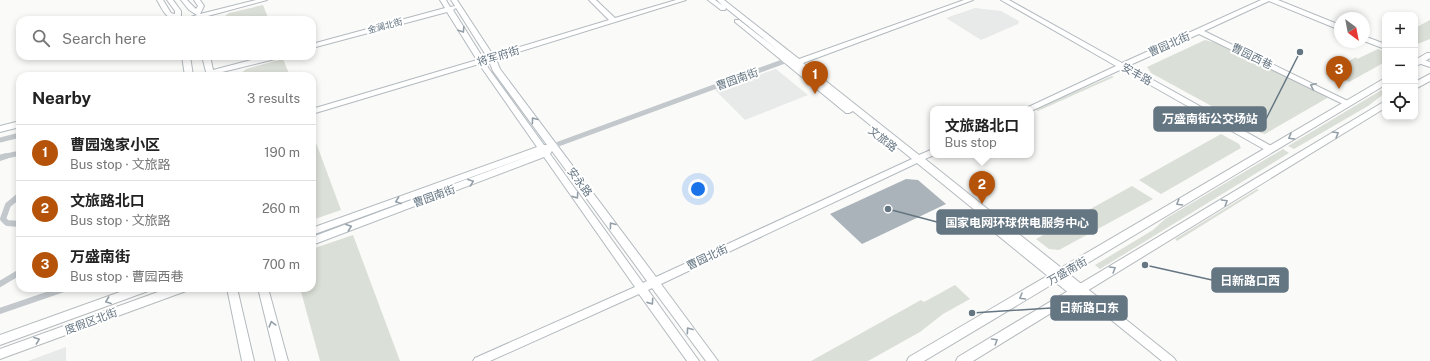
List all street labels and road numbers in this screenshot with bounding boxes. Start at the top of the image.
street label: 金澜北街 [366,16,404,35]
street label: 曹园北街 [1146,30,1192,58]
street label: 曹园西巷 [1230,41,1274,71]
street label: 将军府街 [475,44,521,68]
street label: 安丰路 [1120,61,1154,87]
street label: 曹园南街 [714,66,760,92]
street label: 文旅路 [866,124,900,154]
street label: 安永路 [565,165,595,199]
street label: 曹园南街 [411,183,457,209]
street label: 曹园北街 [685,242,729,272]
street label: 万盛南街 [1045,255,1089,287]
street label: 度假区北街 [63,306,119,336]

